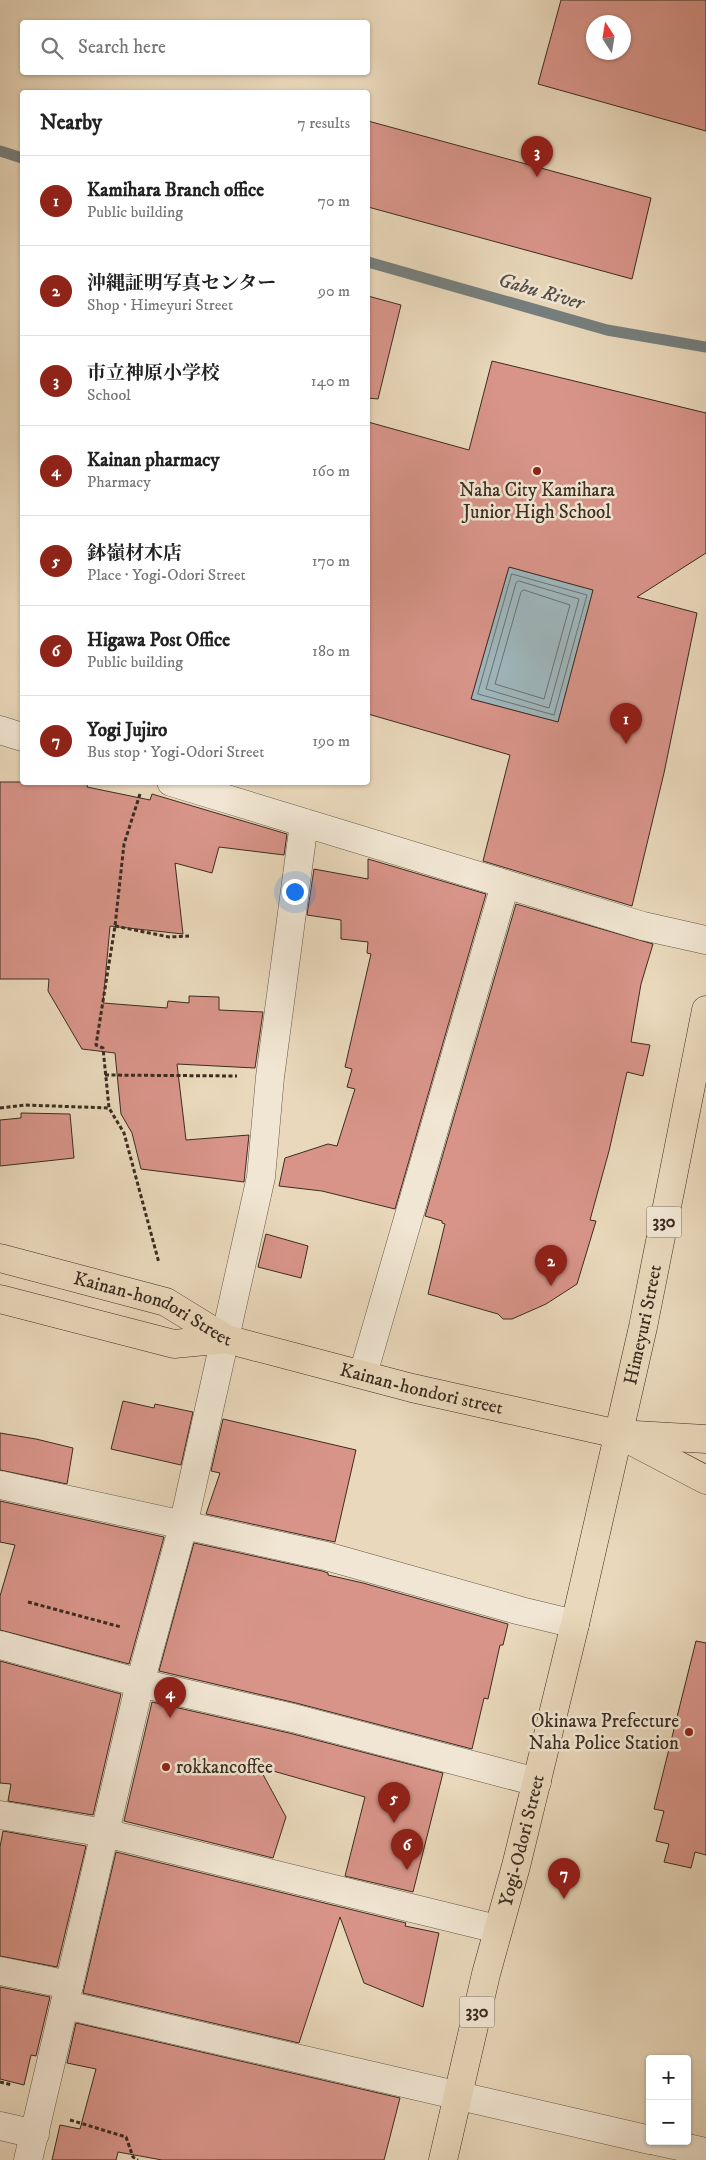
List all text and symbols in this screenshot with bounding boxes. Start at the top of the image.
north arrow [586,15,631,60]
search box [20,20,370,75]
icon: search [38,34,66,62]
text: Search here [78,36,166,59]
text: Nearby [40,110,102,136]
text: 7 results [297,113,350,133]
pin: 3 [521,136,553,177]
text: Kamihara Branch office [87,179,264,202]
text: 1 [53,191,59,211]
text: 70 m [318,191,350,211]
text: Public building [87,202,183,222]
water label: Gabu River [495,268,588,317]
text: 沖縄証明写真センター [87,272,276,295]
text: 2 [52,281,60,301]
text: 90 m [318,281,350,301]
text: Shop · Himeyuri Street [87,295,233,315]
text: 市立神原小学校 [87,362,220,385]
text: 3 [53,371,59,391]
text: 140 m [311,371,350,391]
text: School [87,385,131,405]
text: Kainan pharmacy [87,449,219,472]
text: 4 [51,461,61,481]
text: 160 m [312,461,350,481]
marker: Naha City Kamihara Junior High School [531,465,543,477]
text: Pharmacy [87,472,151,492]
place label: Naha City Kamihara Junior High School [459,479,615,524]
text: 鉢嶺材木店 [87,542,182,565]
text: 5 [52,551,60,571]
text: 170 m [312,551,350,571]
text: Place · Yogi-Odori Street [87,565,246,585]
text: Higawa Post Office [87,629,230,652]
text: 6 [52,641,60,661]
text: 180 m [312,641,350,661]
text: Public building [87,652,183,672]
pin: 1 [610,703,642,744]
text: Yogi Jujiro [87,719,167,742]
text: 7 [52,731,60,751]
text: 190 m [312,731,350,751]
text: Bus stop · Yogi-Odori Street [87,742,264,762]
your location [282,879,308,905]
road number: 330 [646,1206,682,1238]
pin: 2 [535,1245,567,1286]
street label: Himeyuri Street [619,1263,667,1387]
street label: Kainan-hondori Street [71,1267,234,1351]
street label: Kainan-hondori street [337,1358,505,1419]
pin: 4 [154,1677,186,1718]
place label: Okinawa Prefecture Naha Police Station [529,1710,679,1755]
marker: Okinawa Prefecture Naha Police Station [683,1726,695,1738]
place label: rokkancoffee [176,1756,273,1779]
marker: rokkancoffee [160,1761,172,1773]
street label: Yogi-Odori Street [494,1772,549,1909]
pin: 5 [378,1782,410,1823]
pin: 6 [391,1829,423,1870]
pin: 7 [548,1858,580,1899]
road number: 330 [460,1996,494,2028]
map controls [646,2055,691,2145]
button: + [646,2055,691,2100]
button: − [646,2100,691,2145]

